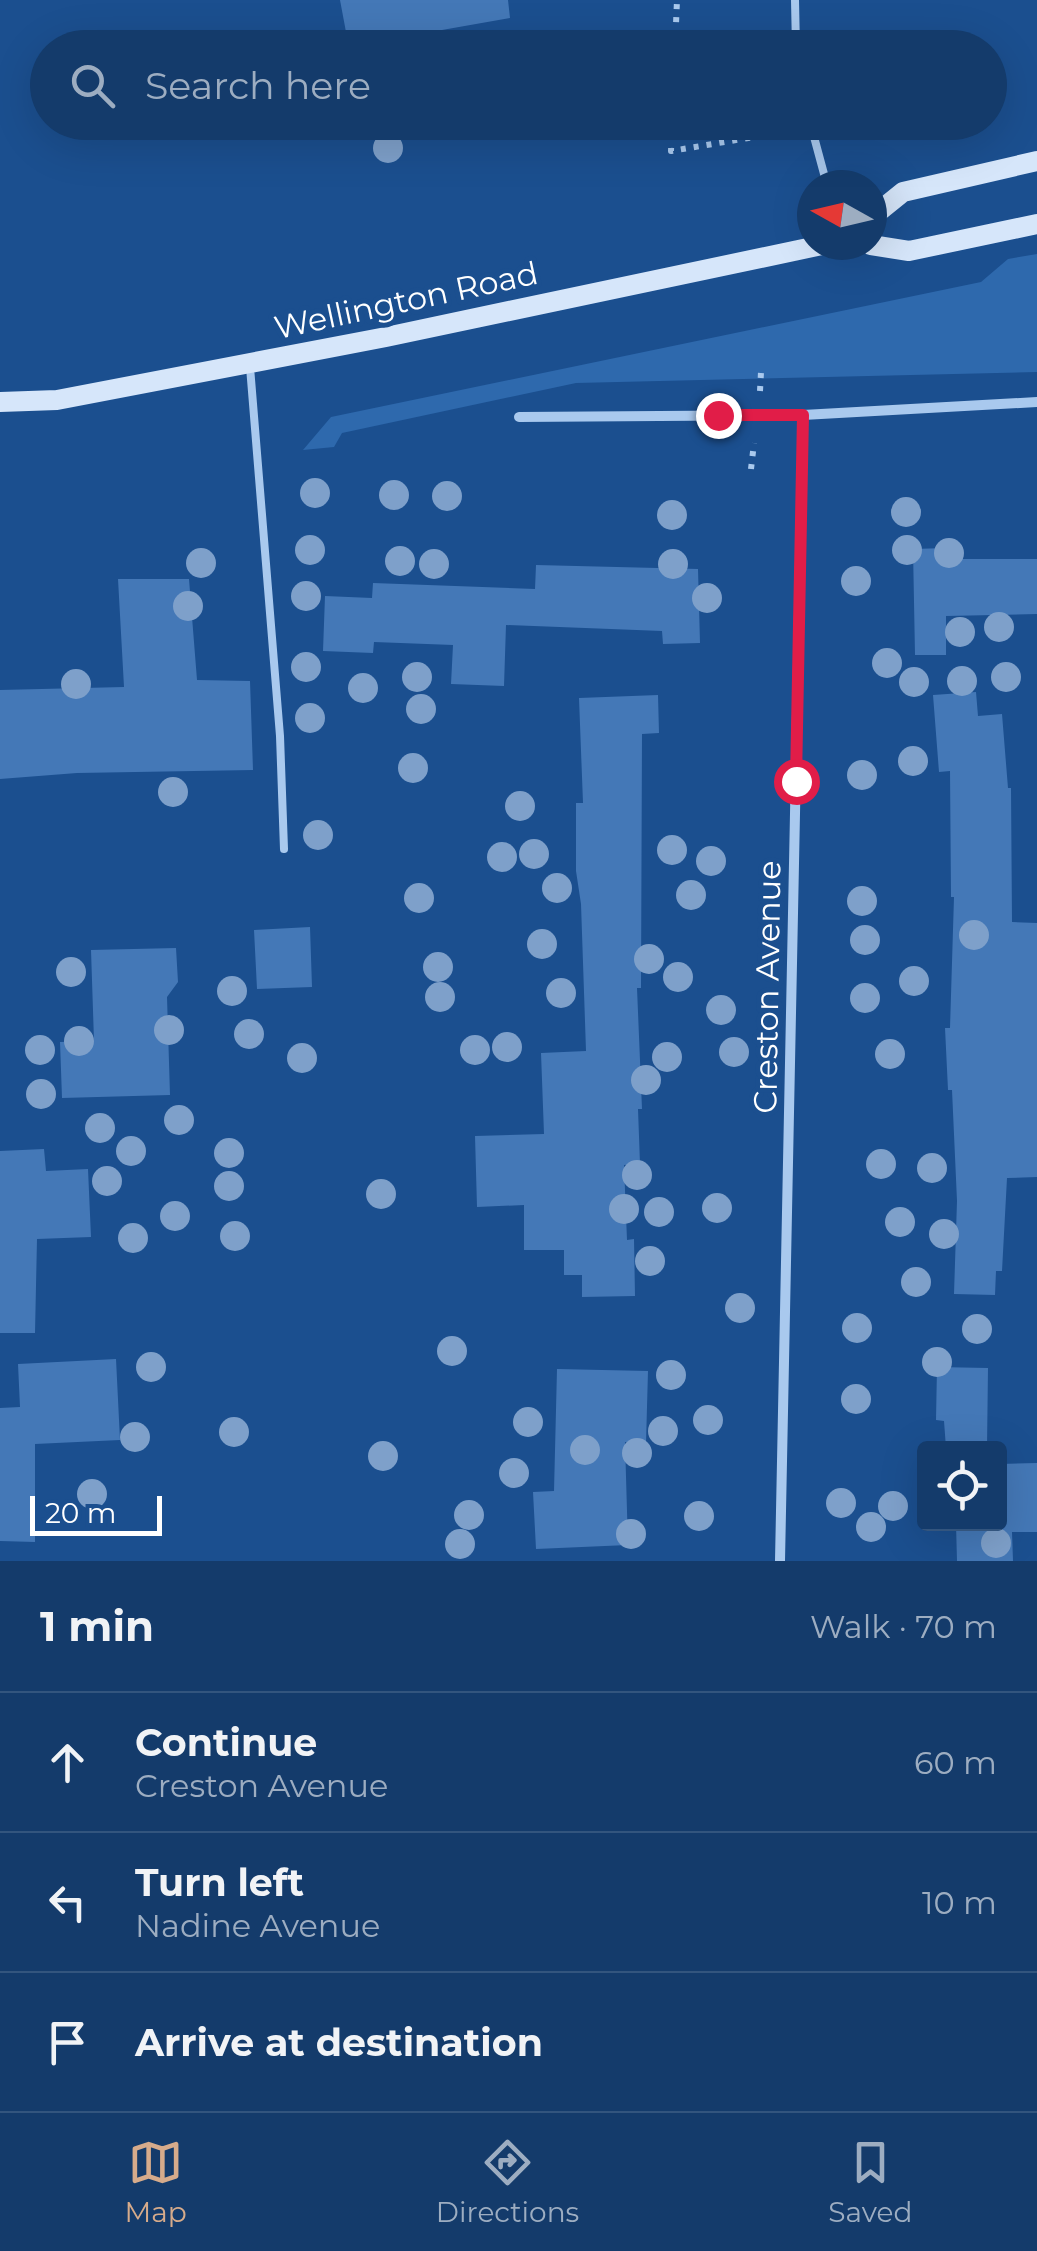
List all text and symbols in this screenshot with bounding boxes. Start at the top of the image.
search box [30,30,1007,140]
icon: search [65,58,120,113]
text: Search here [145,62,371,109]
north arrow [797,170,887,260]
street label: Wellington Road [271,253,541,347]
route end [696,393,742,439]
route start [774,759,820,805]
street label: Creston Avenue [745,860,789,1114]
map controls [917,1441,1007,1531]
button: locate [917,1441,1007,1531]
scale bar [30,1491,162,1536]
text: 20 m [45,1496,116,1530]
text: 1 min [40,1600,154,1652]
text: Walk · 70 m [810,1607,997,1646]
text: Continue [135,1719,317,1766]
icon: ahead [40,1735,95,1790]
text: 60 m [914,1743,997,1782]
text: Creston Avenue [135,1766,388,1805]
text: Turn left [135,1859,304,1906]
icon: left [40,1875,95,1930]
text: 10 m [922,1883,997,1922]
text: Nadine Avenue [135,1906,380,1945]
icon: arrive [40,2015,95,2070]
text: Arrive at destination [135,2019,543,2066]
tab: Map [125,2135,187,2229]
tab: Directions [436,2135,579,2229]
tab: Saved [828,2135,912,2229]

